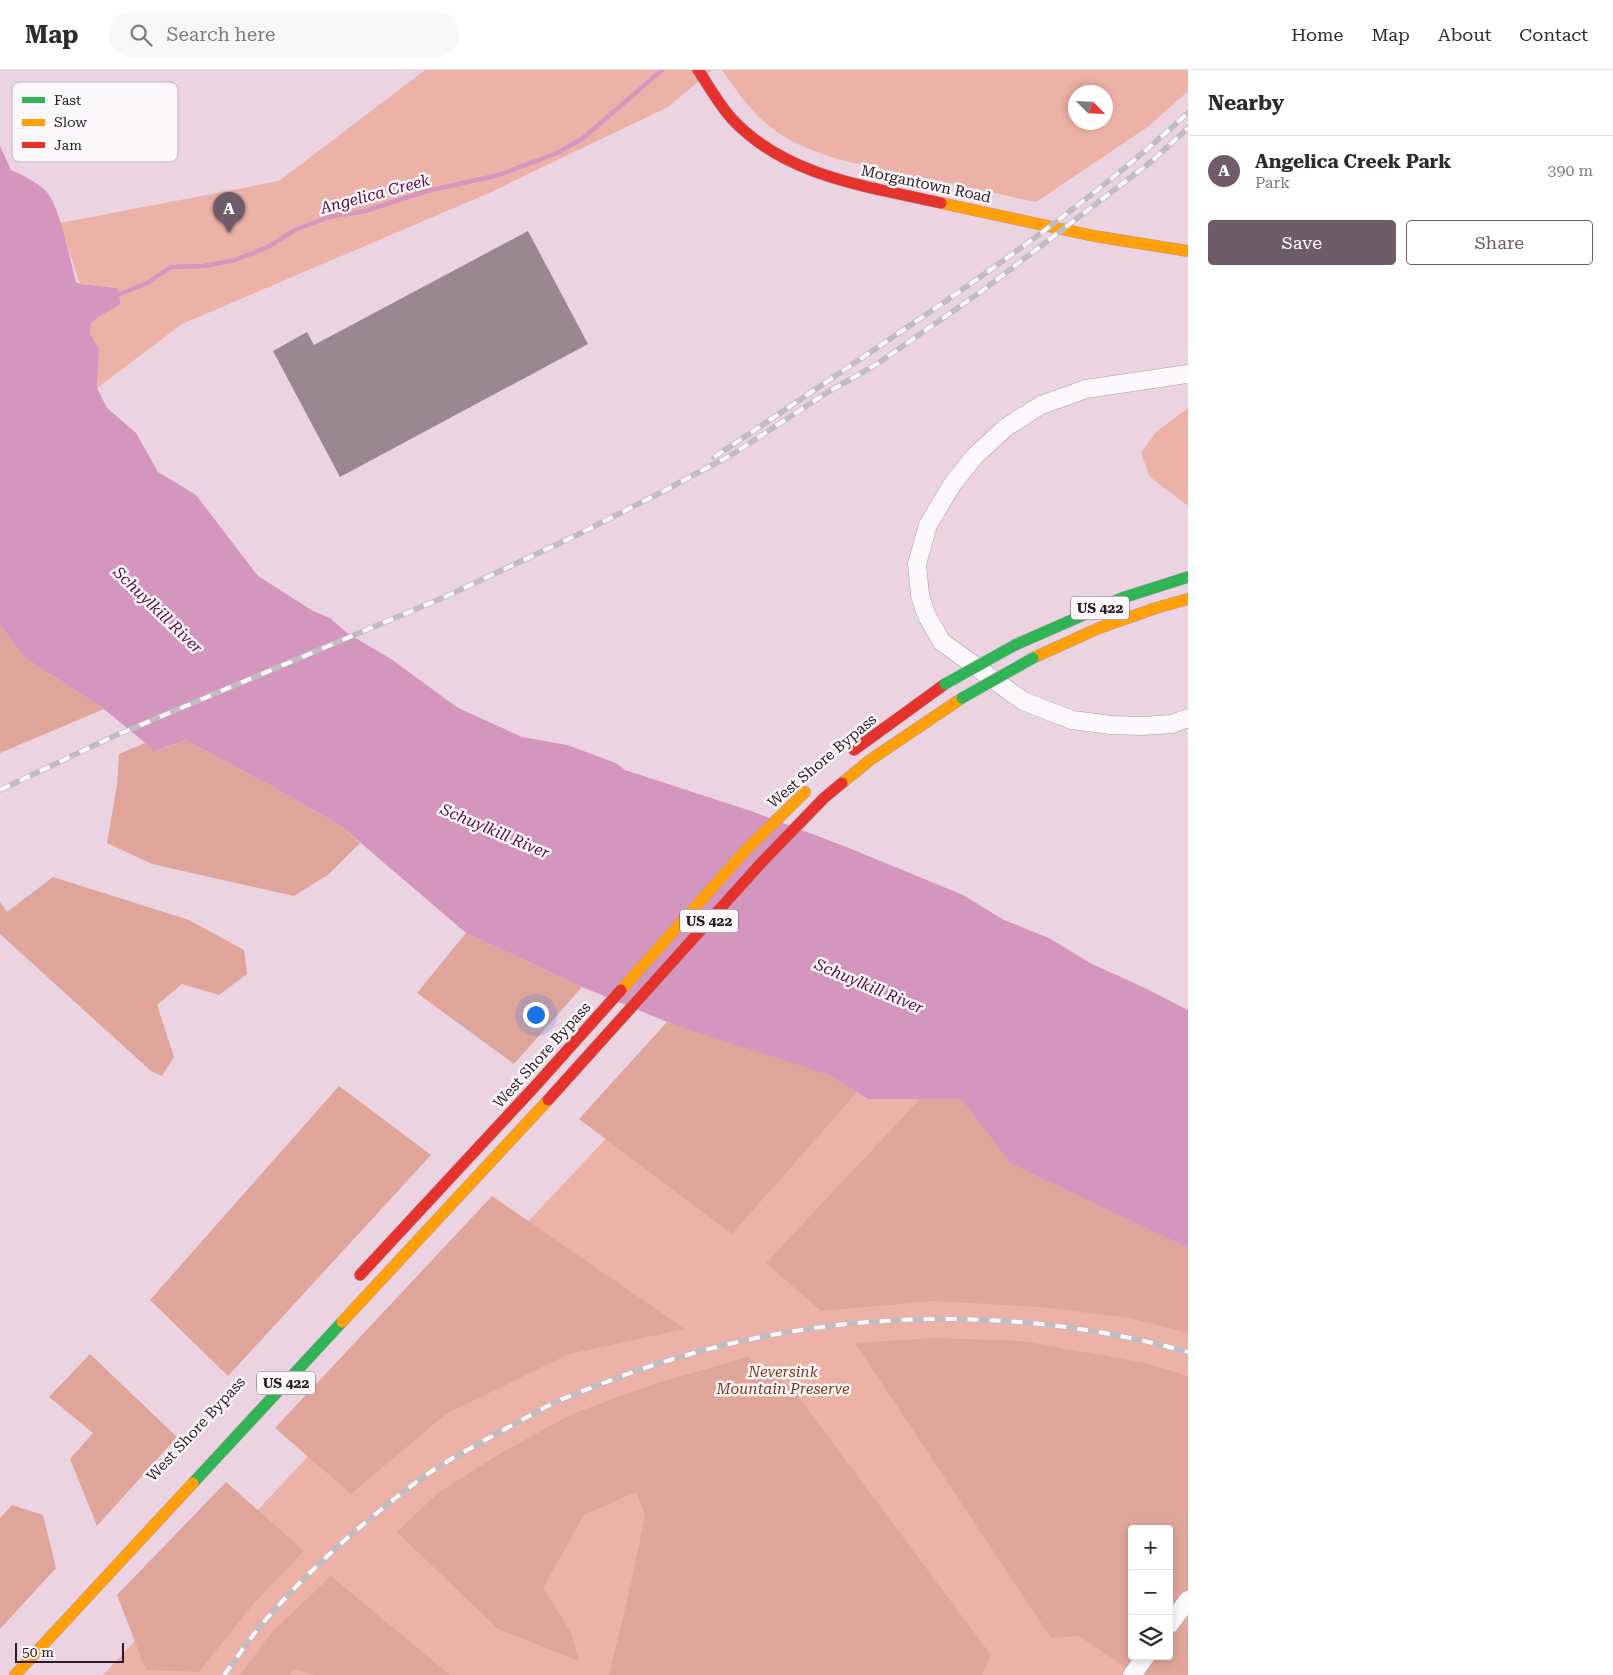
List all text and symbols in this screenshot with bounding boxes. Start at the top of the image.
search box [109,12,459,57]
text: Map [25,21,79,49]
icon: search [127,21,155,49]
text: Search here [167,23,275,46]
text: Home [1291,24,1343,45]
text: Map [1371,24,1410,45]
text: About [1438,24,1491,45]
text: Contact [1519,24,1588,45]
legend [12,82,178,162]
north arrow [1068,85,1113,130]
text: Nearby [1208,91,1284,115]
text: Fast [54,92,81,108]
text: Slow [54,114,87,130]
text: Jam [54,137,82,153]
text: Angelica Creek Park [1255,150,1451,173]
street label: Morgantown Road [859,161,993,207]
text: A [1218,161,1230,180]
text: 390 m [1547,161,1593,180]
water label: Angelica Creek [317,170,432,218]
text: Park [1255,173,1290,192]
pin: A [213,192,245,233]
button: Save [1208,220,1396,265]
button: Share [1406,220,1593,265]
water label: Schuylkill River [109,562,207,658]
road number: US 422 [1071,596,1129,620]
street label: West Shore Bypass [764,710,880,812]
water label: Schuylkill River [437,799,553,863]
road number: US 422 [680,909,738,932]
water label: Schuylkill River [811,954,927,1018]
street label: West Shore Bypass [490,998,594,1112]
your location [523,1002,549,1028]
park label: Neversink Mountain Preserve [715,1363,850,1398]
road number: US 422 [257,1372,315,1395]
street label: West Shore Bypass [143,1373,249,1485]
map controls [1128,1525,1173,1660]
button: + [1128,1525,1173,1570]
button: − [1128,1570,1173,1615]
button: layers [1128,1615,1173,1660]
scale bar [15,1640,124,1663]
text: 50 m [22,1644,54,1660]

